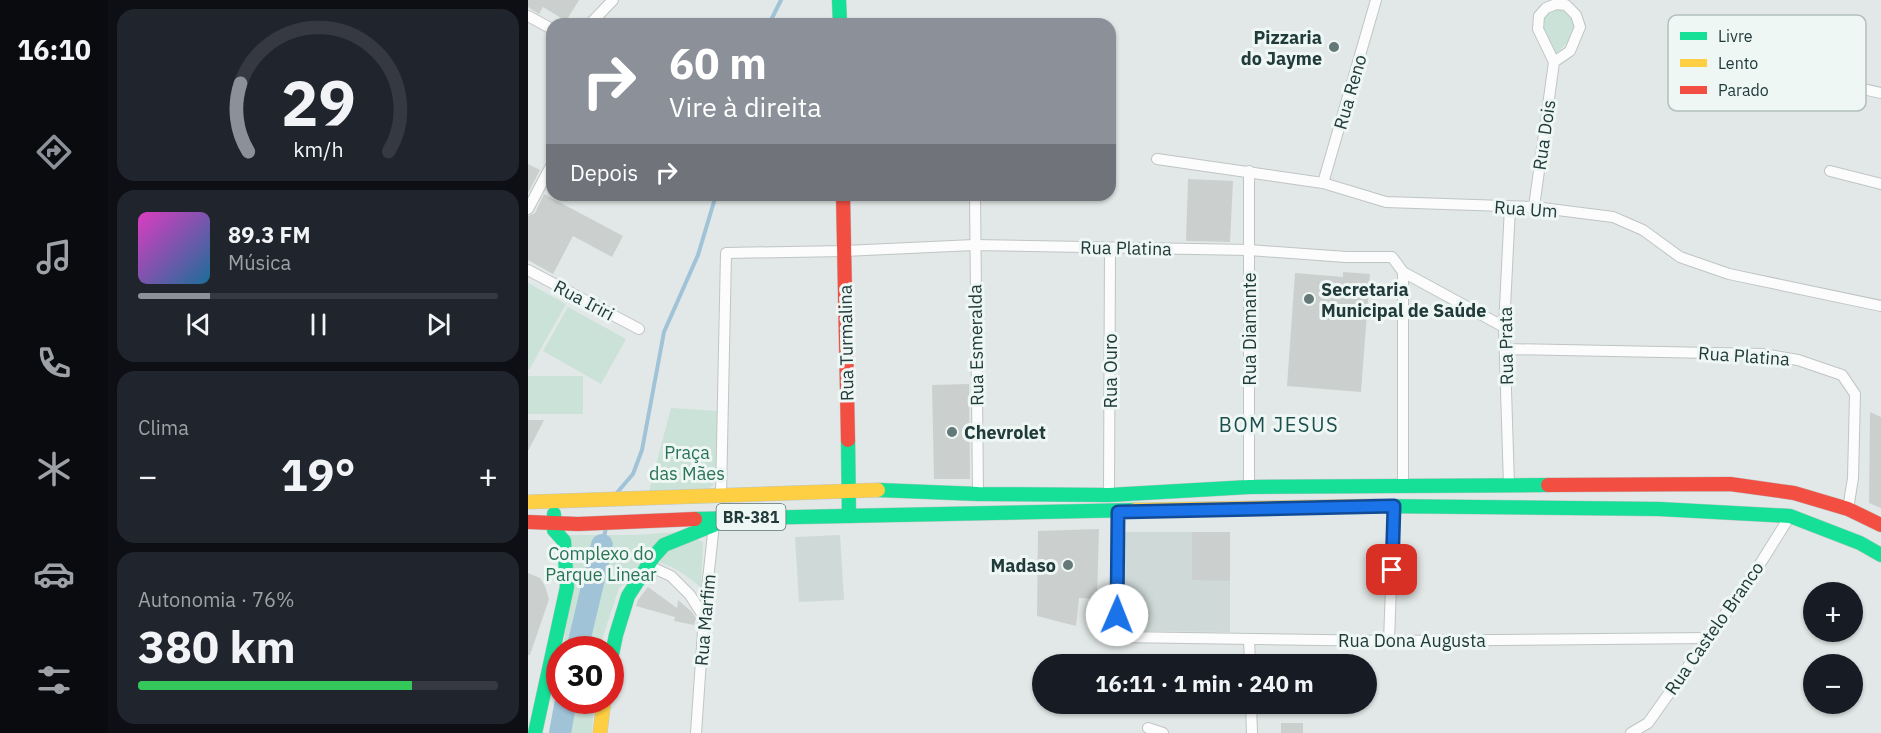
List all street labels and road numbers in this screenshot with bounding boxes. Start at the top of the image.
street label: Rua Reno [1328,52,1372,132]
street label: Rua Dois [1528,98,1560,172]
street label: Rua Um [1494,195,1558,223]
street label: Rua Platina [1080,236,1172,260]
street label: Rua Diamante [1238,272,1261,386]
street label: Rua Iriri [550,275,618,325]
street label: Rua Turmalina [833,284,859,401]
street label: Rua Esmeralda [963,284,989,406]
street label: Rua Prata [1494,306,1518,385]
street label: Rua Ouro [1099,333,1122,409]
street label: Rua Platina [1697,341,1791,371]
road number: BR-381 [716,504,786,530]
street label: Rua Castelo Branco [1659,557,1769,699]
street label: Rua Marfim [690,573,720,667]
street label: Rua Dona Augusta [1338,629,1486,652]

